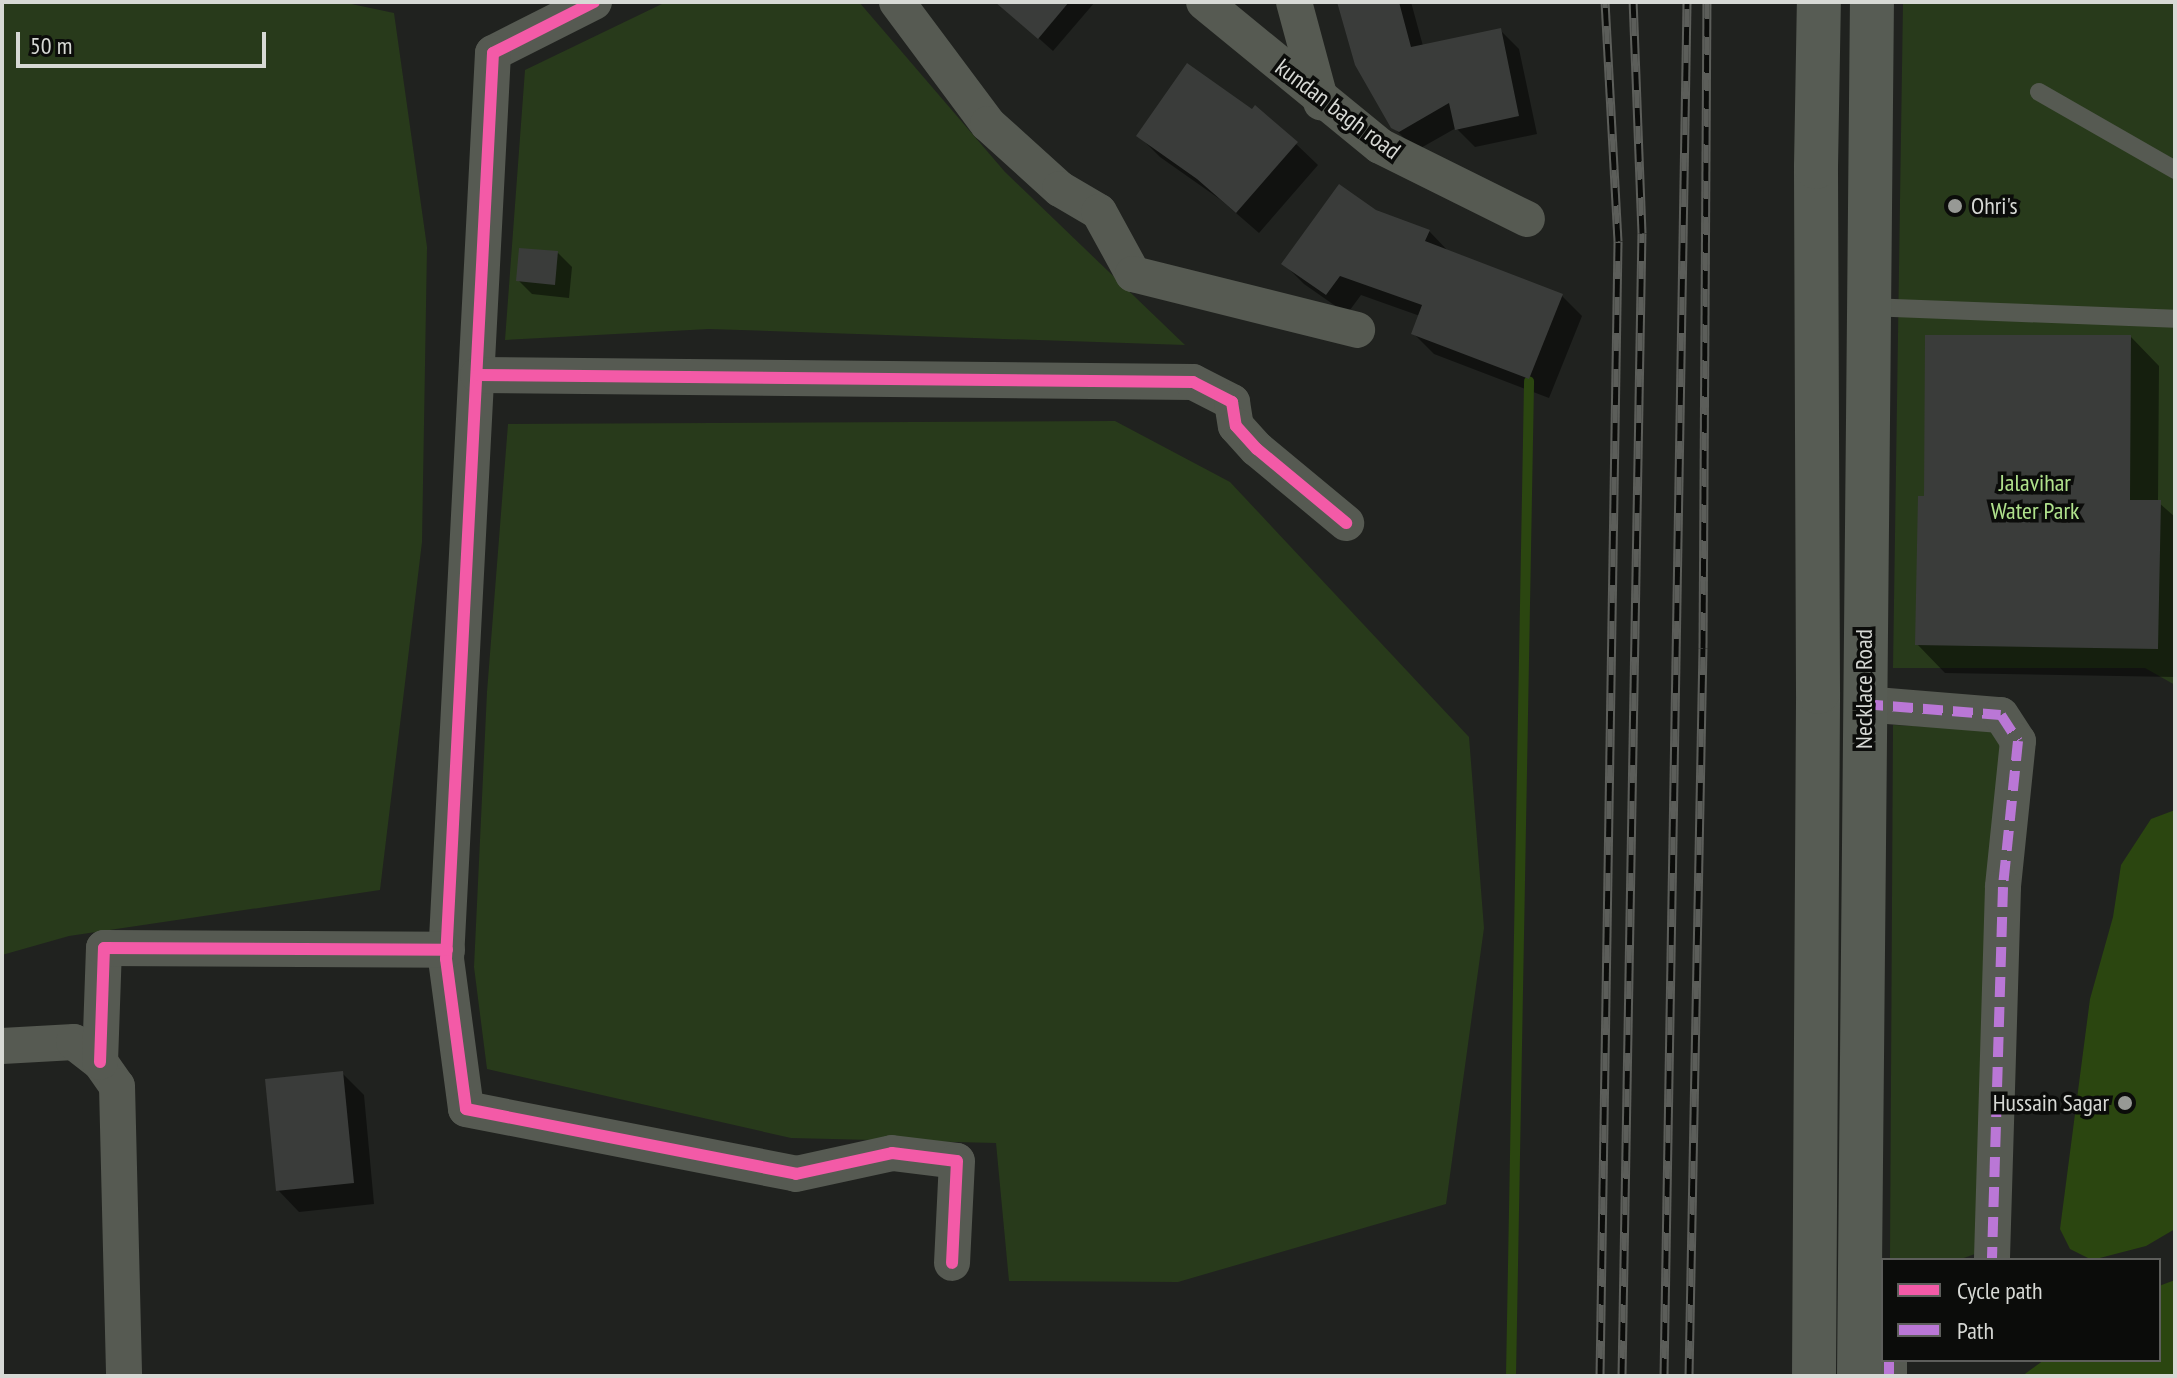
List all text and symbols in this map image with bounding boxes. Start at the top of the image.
scale bar [20,16,270,66]
text: 50 m [30,30,72,61]
street label: kundan bagh road [1270,53,1406,165]
place label: Ohri's [1971,192,2018,220]
marker: Ohri's [1946,197,1964,215]
park label: Jalavihar Water Park [1991,469,2079,525]
street label: Necklace Road [1850,629,1878,749]
place label: Hussain Sagar [1993,1089,2109,1117]
marker: Hussain Sagar [2116,1094,2134,1112]
legend [1881,1258,2161,1362]
text: Cycle path [1957,1275,2043,1306]
text: Path [1957,1315,1994,1346]

